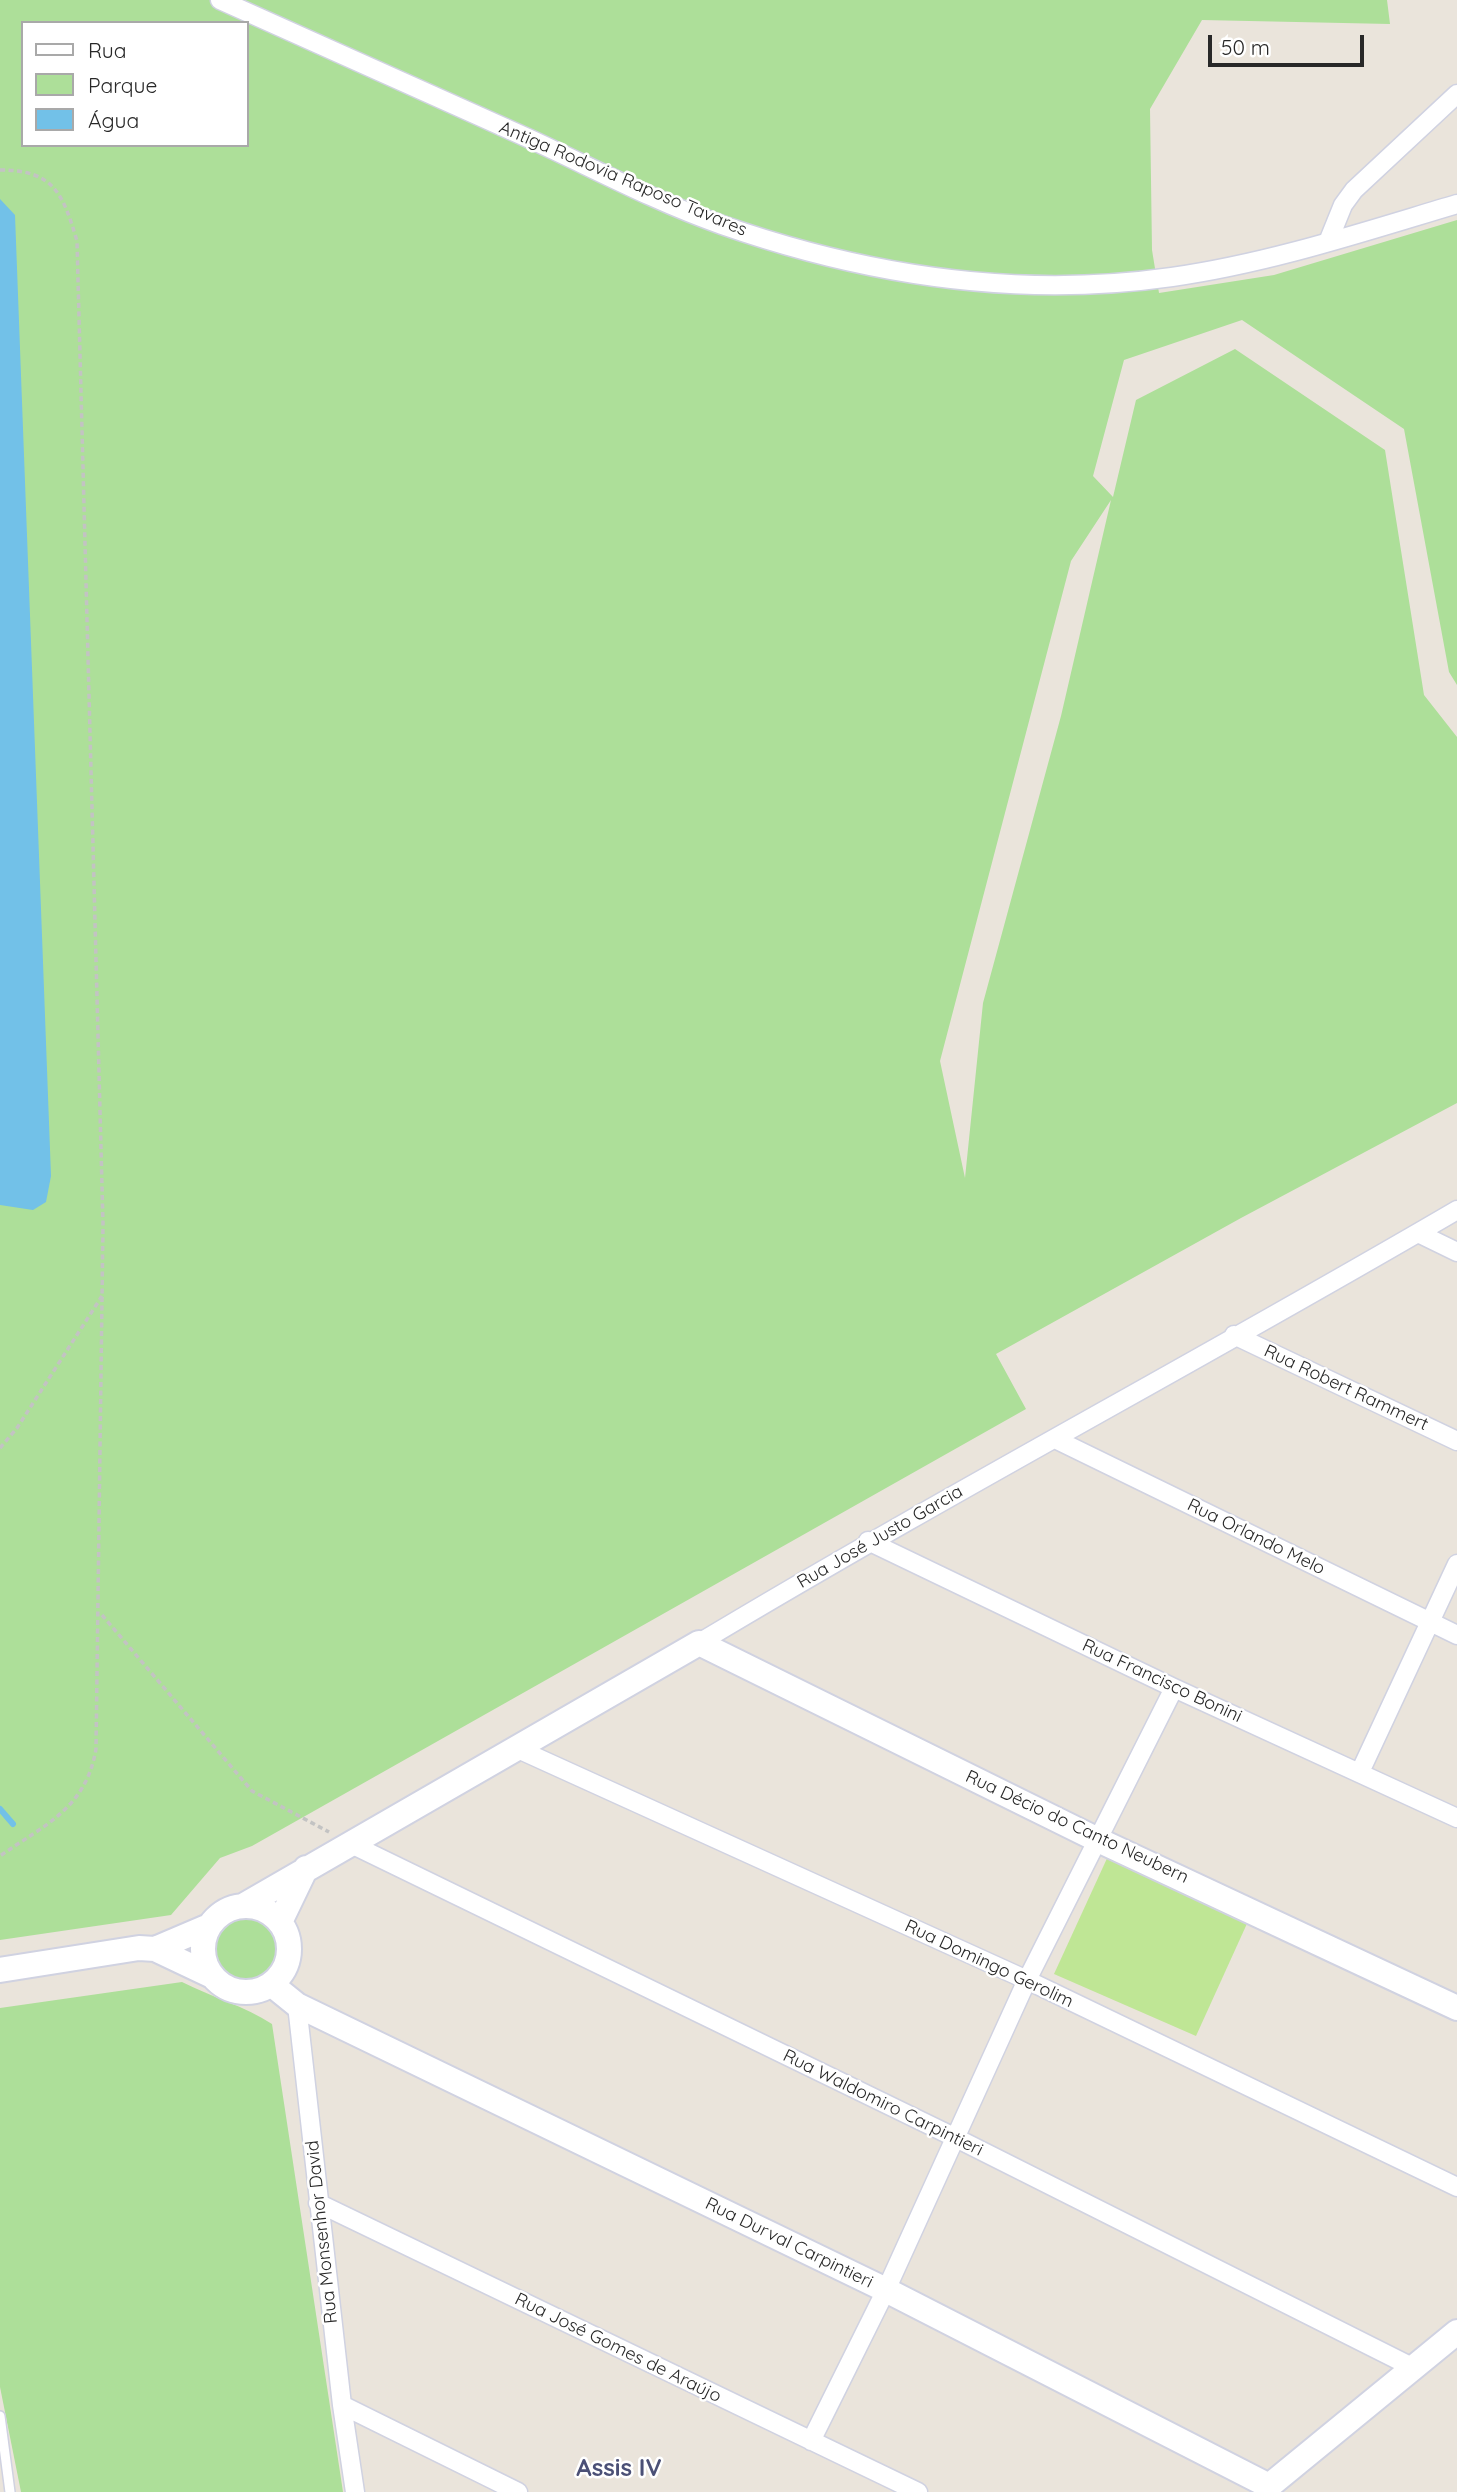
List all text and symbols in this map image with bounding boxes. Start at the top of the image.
legend [21,21,248,147]
scale bar [1212,21,1368,65]
text: 50 m [1221,34,1270,60]
text: Rua [88,37,127,63]
text: Parque [88,72,157,98]
text: Água [88,107,139,133]
street label: Antiga Rodovia Raposo Tavares [496,117,750,241]
street label: Rua Robert Rammert [1260,1340,1432,1436]
street label: Rua José Justo Garcia [793,1481,967,1593]
street label: Rua Orlando Melo [1184,1494,1328,1580]
street label: Rua Francisco Bonini [1079,1634,1245,1728]
street label: Rua Décio do Canto Neubern [962,1766,1192,1888]
street label: Rua Domingo Gerolim [901,1915,1077,2013]
street label: Rua Waldomiro Carpintieri [779,2045,987,2161]
street label: Rua Monsenhor David [302,2139,342,2325]
street label: Rua Durval Carpintieri [702,2193,876,2293]
street label: Rua José Gomes de Araújo [511,2289,725,2407]
district label: Assis IV [576,2455,662,2483]

